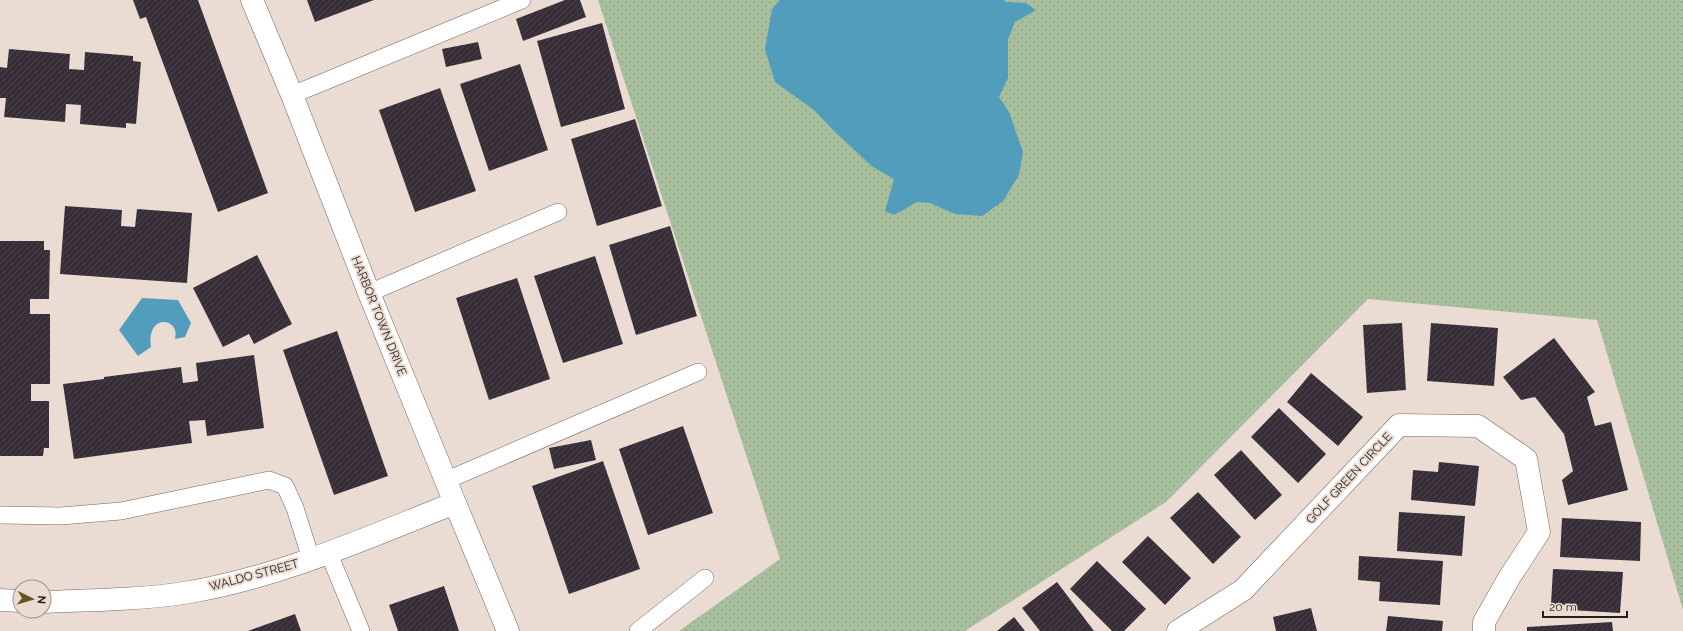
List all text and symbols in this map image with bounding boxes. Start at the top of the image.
street label: HARBOR TOWN DRIVE [349,254,409,378]
street label: GOLF GREEN CIRCLE [1303,430,1395,526]
street label: WALDO STREET [208,556,301,594]
north arrow [12,579,52,619]
scale bar [1543,593,1627,619]
text: N [35,595,48,605]
text: 20 m [1549,600,1577,614]

